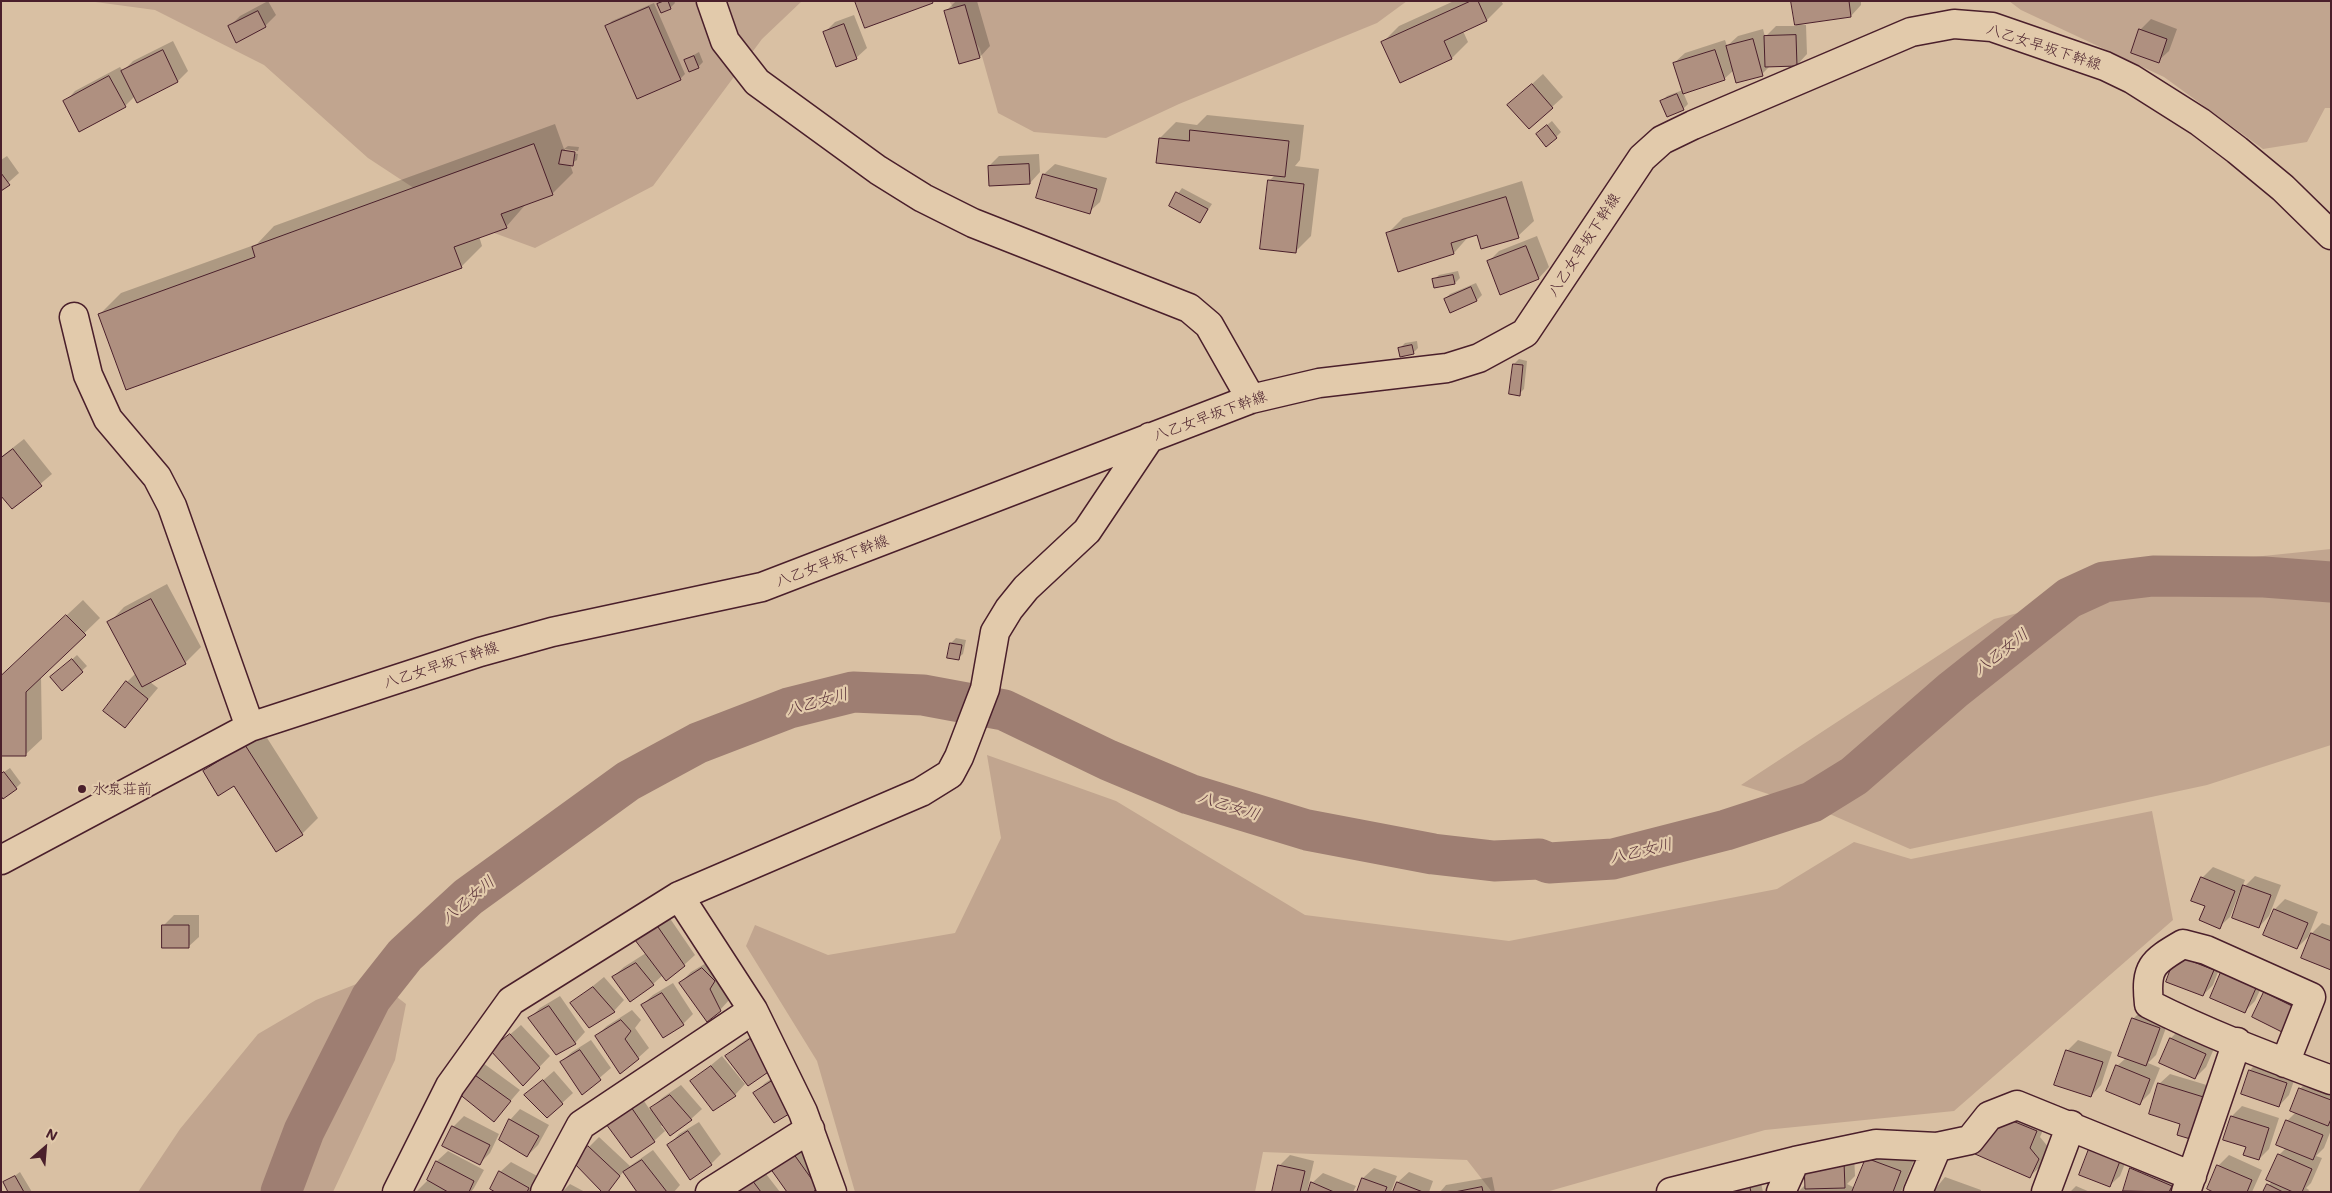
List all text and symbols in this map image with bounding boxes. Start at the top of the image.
street label: 八乙女早坂下幹線 [1984,20,2104,74]
street label: 八乙女早坂下幹線 [1544,190,1624,300]
street label: 八乙女早坂下幹線 [1151,387,1269,445]
street label: 八乙女早坂下幹線 [773,531,891,591]
water label: 八乙女川 [1970,625,2032,679]
street label: 八乙女早坂下幹線 [381,638,501,692]
water label: 八乙女川 [784,684,850,720]
place label: 水泉荘前 [92,780,152,798]
marker: 水泉荘前 [76,783,88,795]
water label: 八乙女川 [1196,787,1262,825]
water label: 八乙女川 [1608,834,1674,868]
water label: 八乙女川 [437,872,499,928]
north arrow [20,1123,70,1173]
text: N [43,1123,61,1145]

